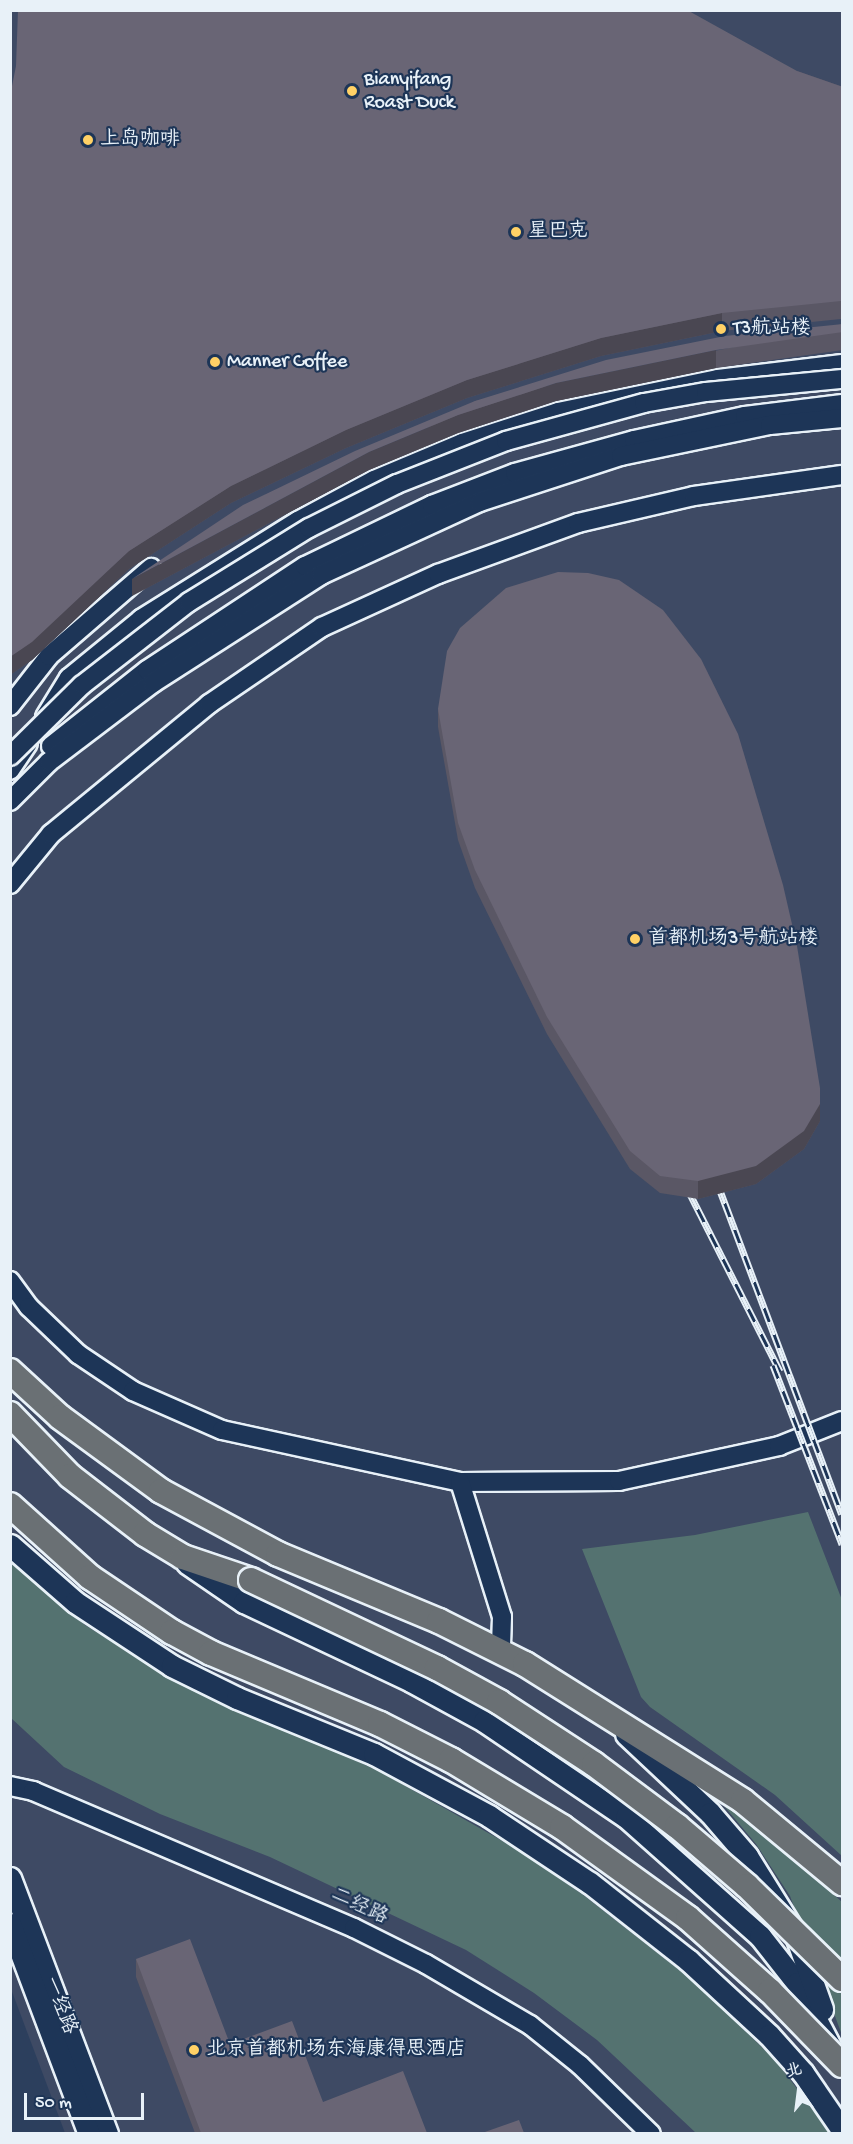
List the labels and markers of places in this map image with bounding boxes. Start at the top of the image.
place label: Bianyifang Roast Duck [364,68,454,115]
marker: Bianyifang Roast Duck [345,84,359,98]
place label: 上岛咖啡 [100,128,180,152]
marker: 上岛咖啡 [81,133,95,147]
place label: 星巴克 [528,220,588,244]
marker: 星巴克 [509,225,523,239]
place label: T3航站楼 [733,317,811,341]
marker: T3航站楼 [714,322,728,336]
place label: Manner Coffee [227,350,347,374]
marker: Manner Coffee [208,355,222,369]
place label: 首都机场3号航站楼 [648,927,818,951]
marker: 首都机场3号航站楼 [626,930,644,948]
place label: 北京首都机场东海康得思酒店 [206,2038,466,2062]
marker: 北京首都机场东海康得思酒店 [187,2043,201,2057]

